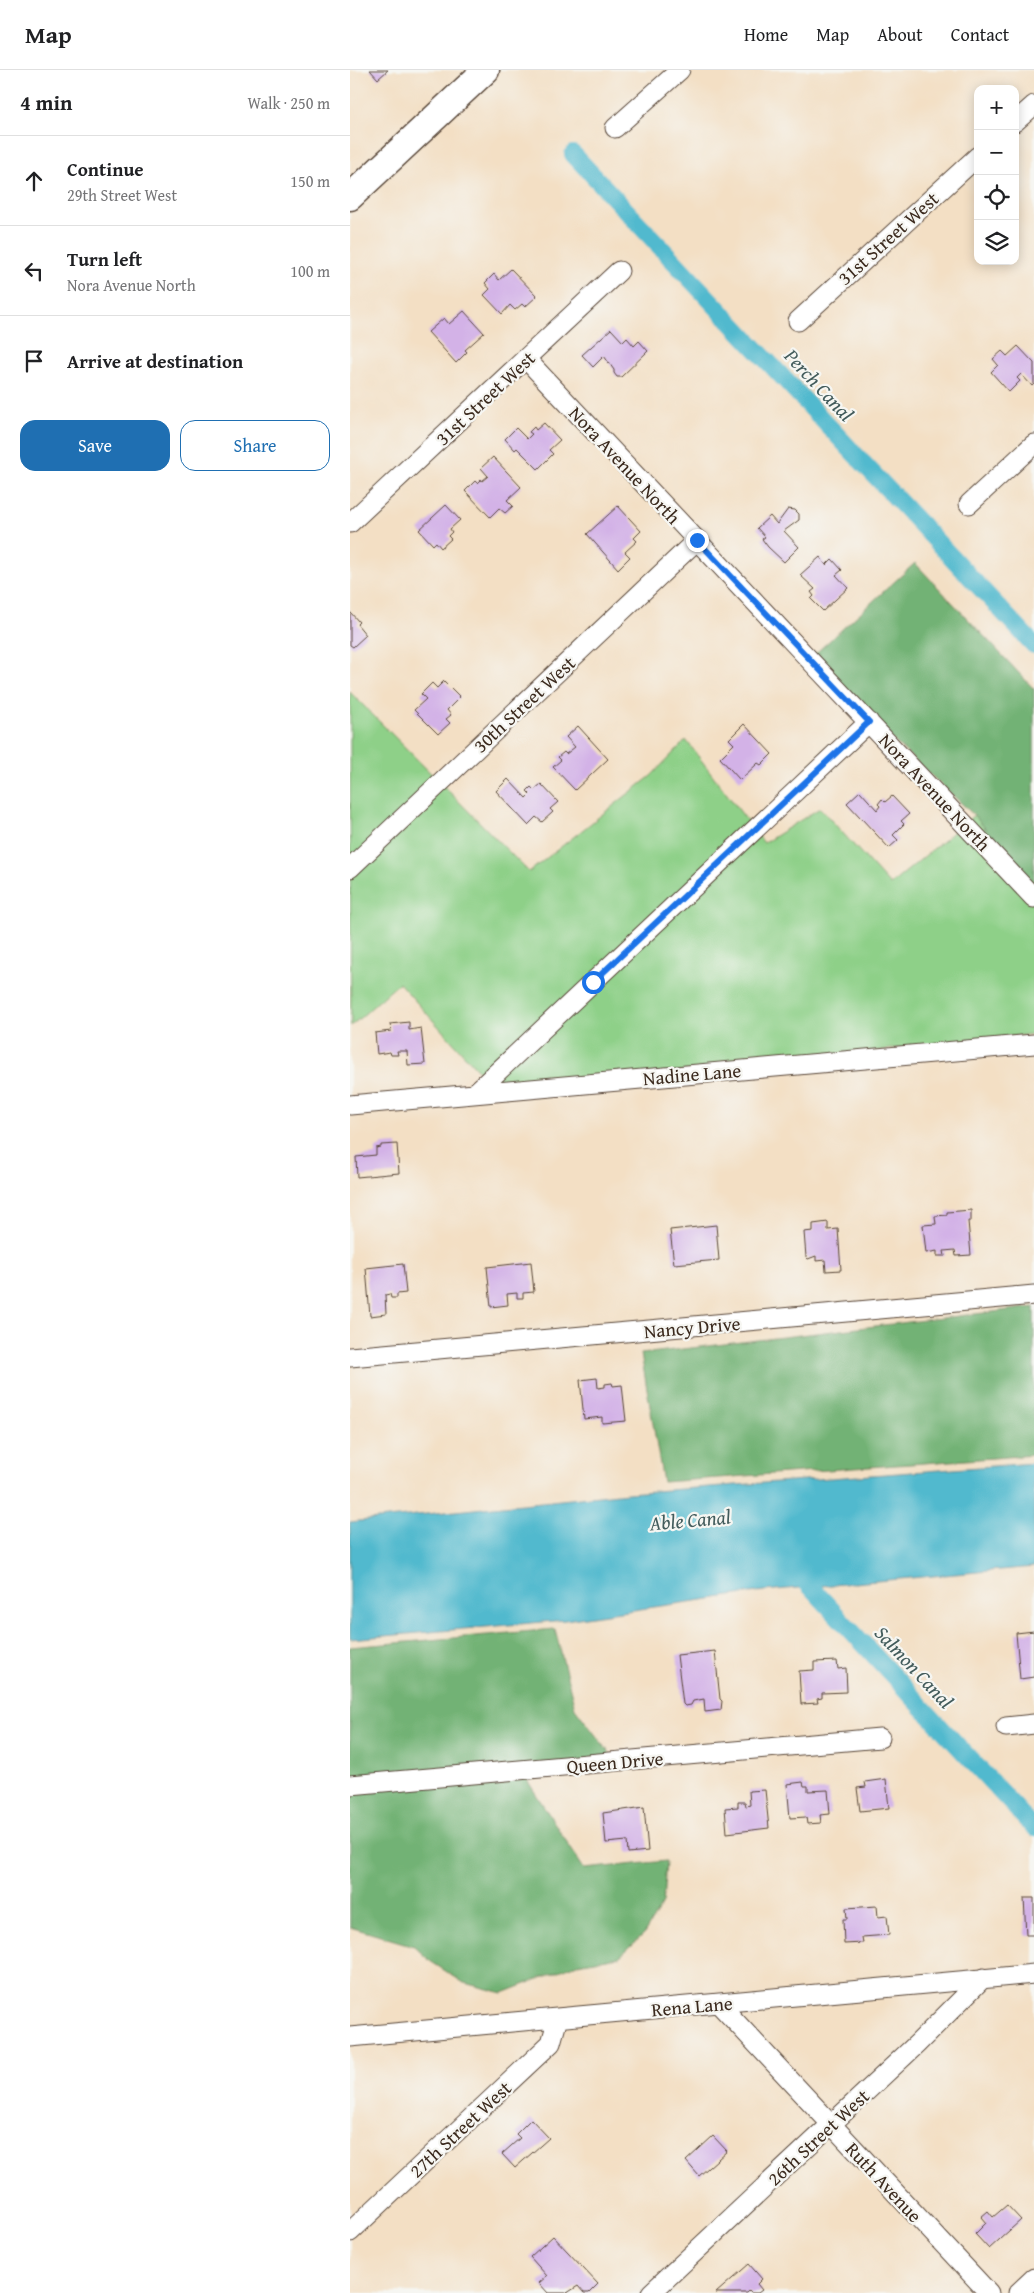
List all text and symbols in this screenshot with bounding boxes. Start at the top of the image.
text: Map [25,17,72,52]
text: Home [744,21,788,48]
text: Map [816,21,849,48]
text: About [877,21,923,48]
text: Contact [951,21,1009,48]
map controls [974,85,1019,265]
button: + [974,85,1019,130]
text: 4 min [20,87,72,118]
text: Walk · 250 m [247,91,330,115]
button: − [974,130,1019,175]
text: Continue [67,155,144,183]
icon: ahead [20,167,48,195]
text: 150 m [290,169,330,193]
button: locate [974,175,1019,220]
text: 29th Street West [67,183,177,207]
street label: 31st Street West [831,185,945,291]
button: layers [974,220,1019,265]
text: Turn left [67,245,142,273]
icon: left [20,257,48,285]
text: 100 m [290,259,330,283]
text: Nora Avenue North [67,273,196,297]
water label: Perch Canal [777,341,861,428]
street label: 31st Street West [429,344,541,452]
icon: arrive [20,347,48,375]
text: Arrive at destination [67,347,243,375]
street label: Nora Avenue North [563,400,688,531]
button: Save [20,420,170,471]
button: Share [180,420,330,471]
route end [686,529,709,552]
street label: 30th Street West [467,649,582,759]
street label: Nora Avenue North [873,727,998,858]
route start [582,971,605,994]
street label: Nadine Lane [642,1056,742,1092]
street label: Nancy Drive [643,1309,742,1345]
water label: Able Canal [647,1502,732,1538]
water label: Salmon Canal [868,1619,960,1715]
street label: Queen Drive [565,1744,665,1780]
street label: Rena Lane [650,1988,734,2023]
street label: 27th Street West [403,2074,518,2184]
street label: 26th Street West [761,2082,876,2192]
street label: Ruth Avenue [839,2135,929,2229]

